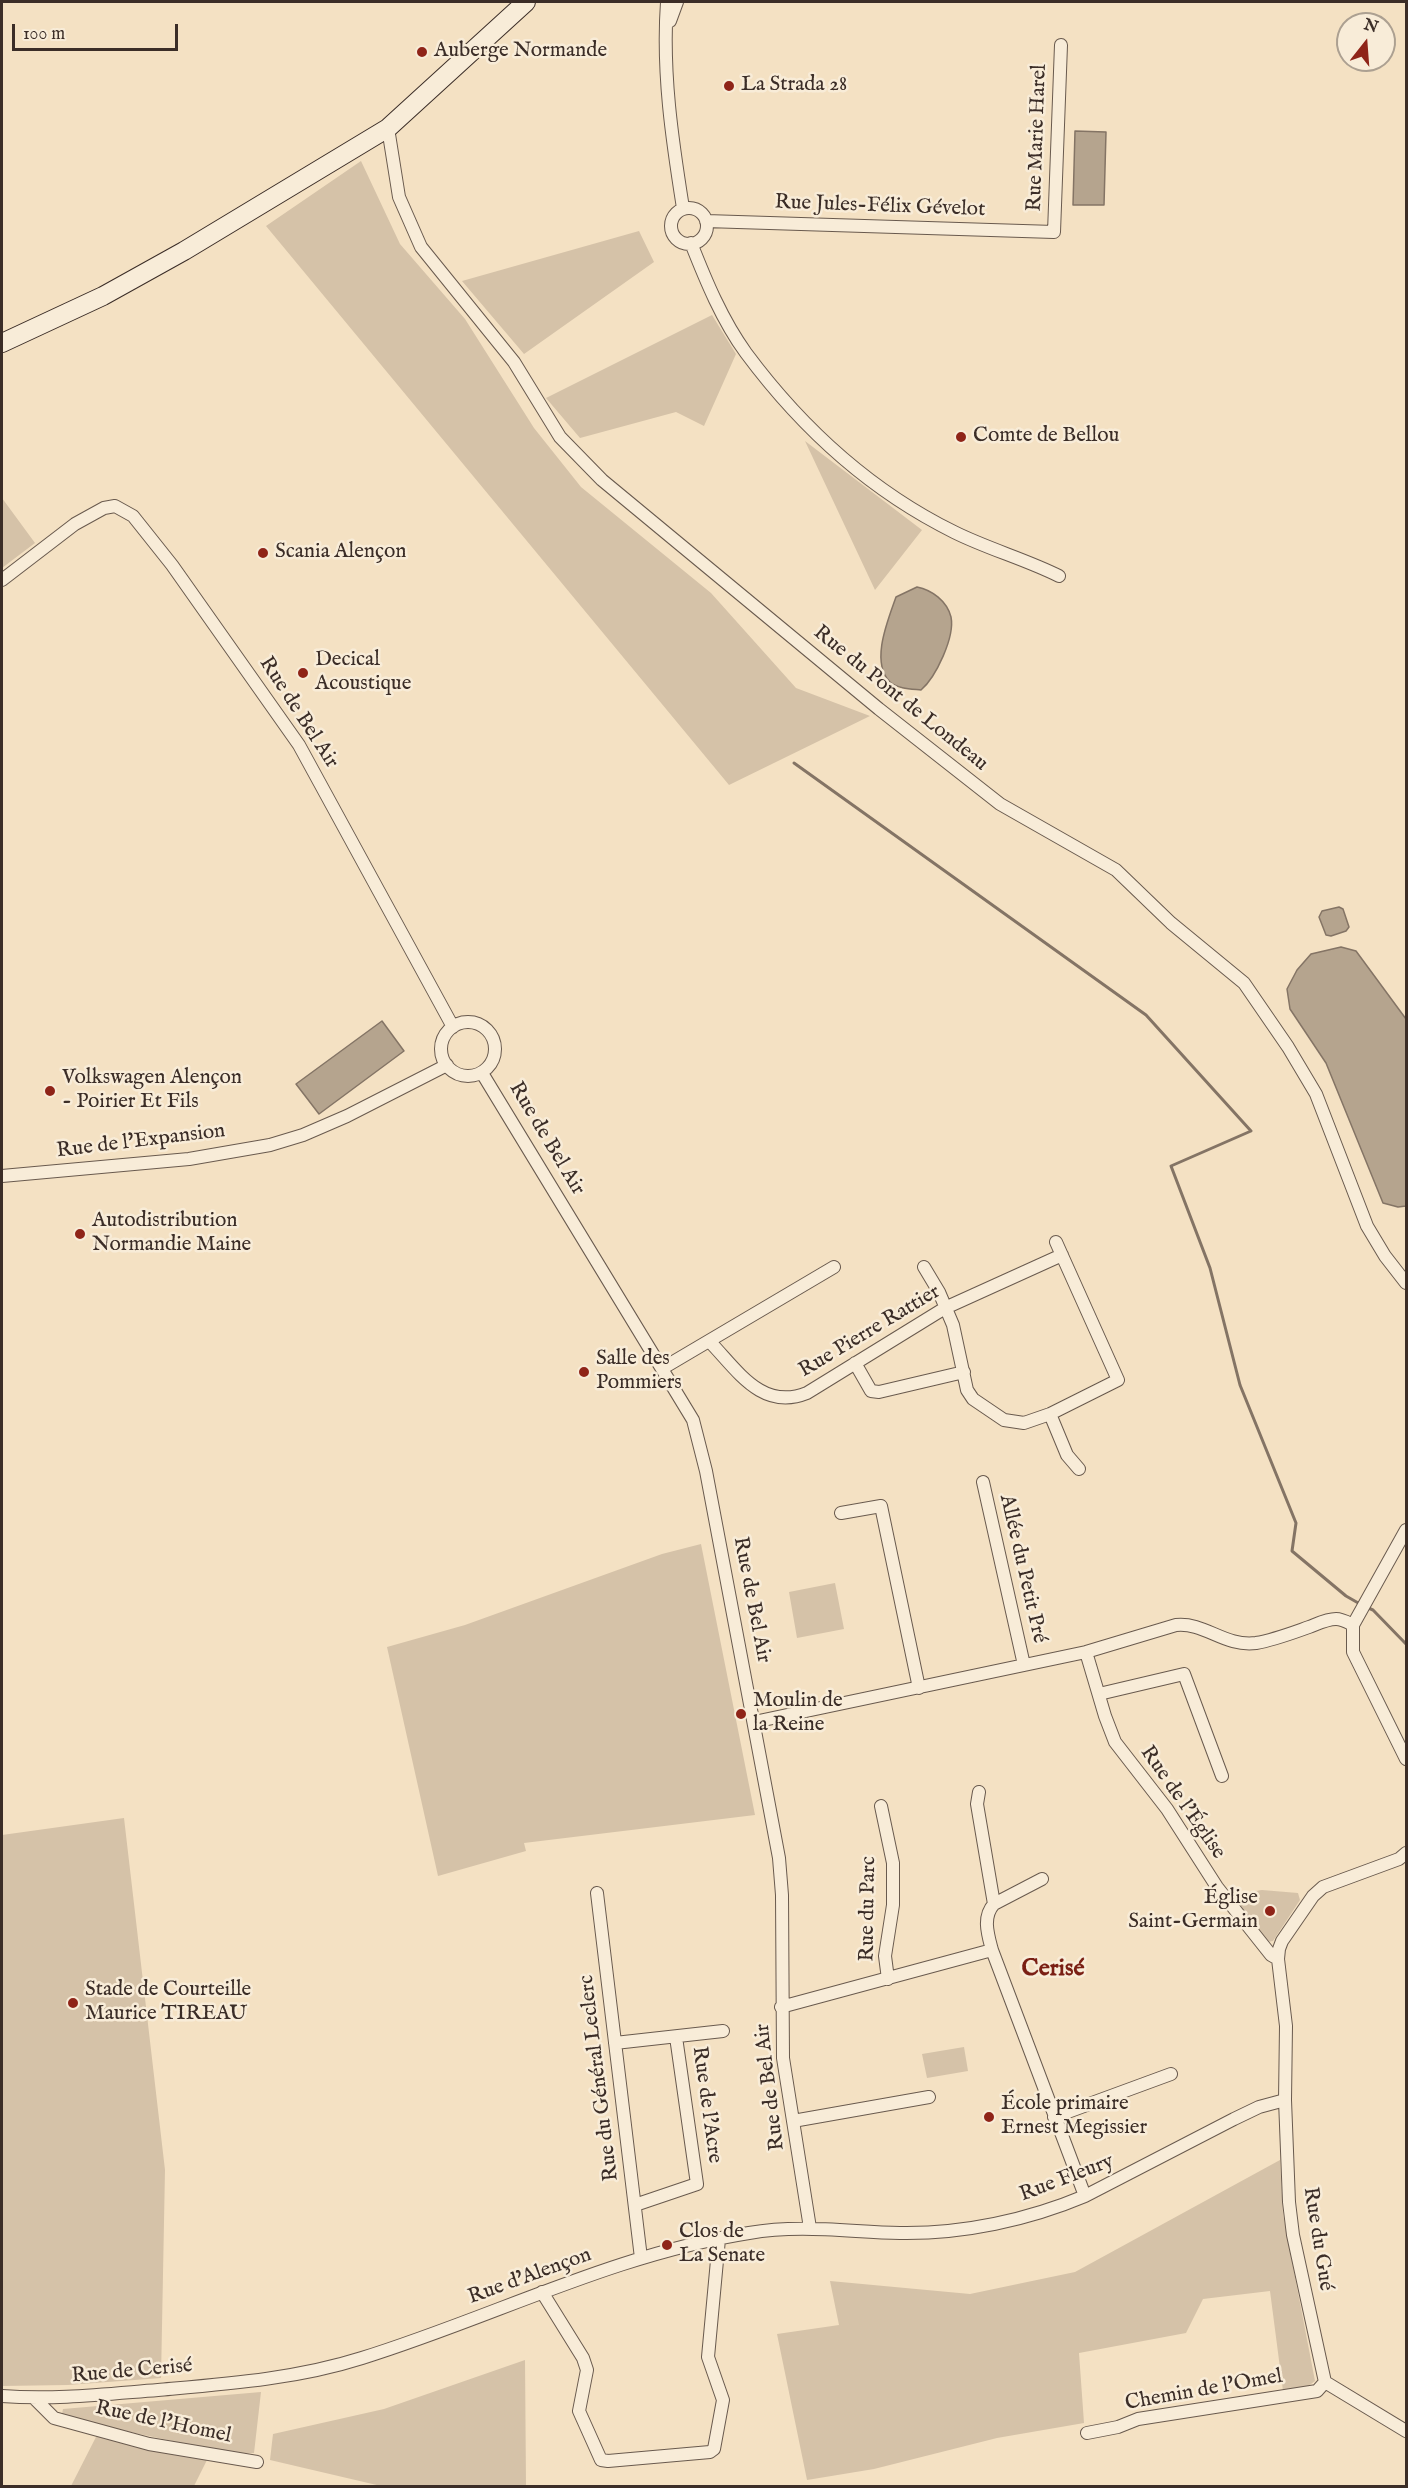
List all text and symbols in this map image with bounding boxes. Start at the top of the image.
scale bar [15,12,182,50]
north arrow [1336,12,1396,72]
text: N [1361,15,1380,38]
text: 100 m [23,23,65,46]
place label: Auberge Normande [434,39,607,65]
marker: Auberge Normande [415,45,429,59]
street label: Rue Marie Harel [1023,64,1053,212]
place label: La Strada 28 [741,73,847,99]
marker: La Strada 28 [722,79,736,93]
street label: Rue Jules-Félix Gévelot [774,191,986,223]
place label: Comte de Bellou [973,424,1119,450]
marker: Comte de Bellou [954,430,968,444]
place label: Scania Alençon [275,540,406,566]
marker: Scania Alençon [256,546,270,560]
street label: Rue du Pont de Londeau [808,621,992,777]
place label: Decical Acoustique [315,648,411,698]
street label: Rue de Bel Air [253,653,343,773]
marker: Decical Acoustique [296,666,310,680]
place label: Volkswagen Alençon - Poirier Et Fils [62,1066,242,1116]
street label: Rue de Bel Air [502,1078,590,1200]
marker: Volkswagen Alençon - Poirier Et Fils [43,1084,57,1098]
street label: Rue de l'Expansion [55,1119,227,1165]
place label: Autodistribution Normandie Maine [92,1209,251,1259]
marker: Autodistribution Normandie Maine [73,1227,87,1241]
street label: Rue Pierre Rattier [795,1280,945,1384]
place label: Salle des Pommiers [596,1347,682,1397]
marker: Salle des Pommiers [577,1365,591,1379]
street label: Allée du Petit Pré [993,1492,1051,1646]
street label: Rue de Bel Air [726,1535,776,1665]
place label: Moulin de la Reine [753,1689,843,1739]
marker: Moulin de la Reine [734,1707,748,1721]
street label: Rue de l'Église [1134,1742,1230,1864]
street label: Rue du Parc [855,1856,883,1962]
place label: Église Saint-Germain [1128,1886,1258,1936]
marker: Église Saint-Germain [1263,1904,1277,1918]
district label: Cerisé [1022,1956,1084,1984]
street label: Rue du Général Leclerc [575,1973,625,2183]
place label: Stade de Courteille Maurice TIREAU [85,1978,251,2028]
marker: Stade de Courteille Maurice TIREAU [66,1996,80,2010]
street label: Rue de Bel Air [751,2022,791,2152]
street label: Rue de l'Acre [685,2045,727,2165]
place label: École primaire Ernest Megissier [1001,2092,1147,2142]
marker: École primaire Ernest Megissier [982,2110,996,2124]
street label: Rue Fleury [1016,2150,1118,2208]
street label: Rue du Gué [1296,2185,1338,2293]
place label: Clos de La Senate [679,2220,765,2270]
marker: Clos de La Senate [660,2238,674,2252]
street label: Rue d'Alençon [465,2243,595,2311]
street label: Rue de Cerisé [70,2354,194,2390]
street label: Chemin de l'Omel [1123,2365,1285,2417]
street label: Rue de l'Homel [93,2396,233,2450]

